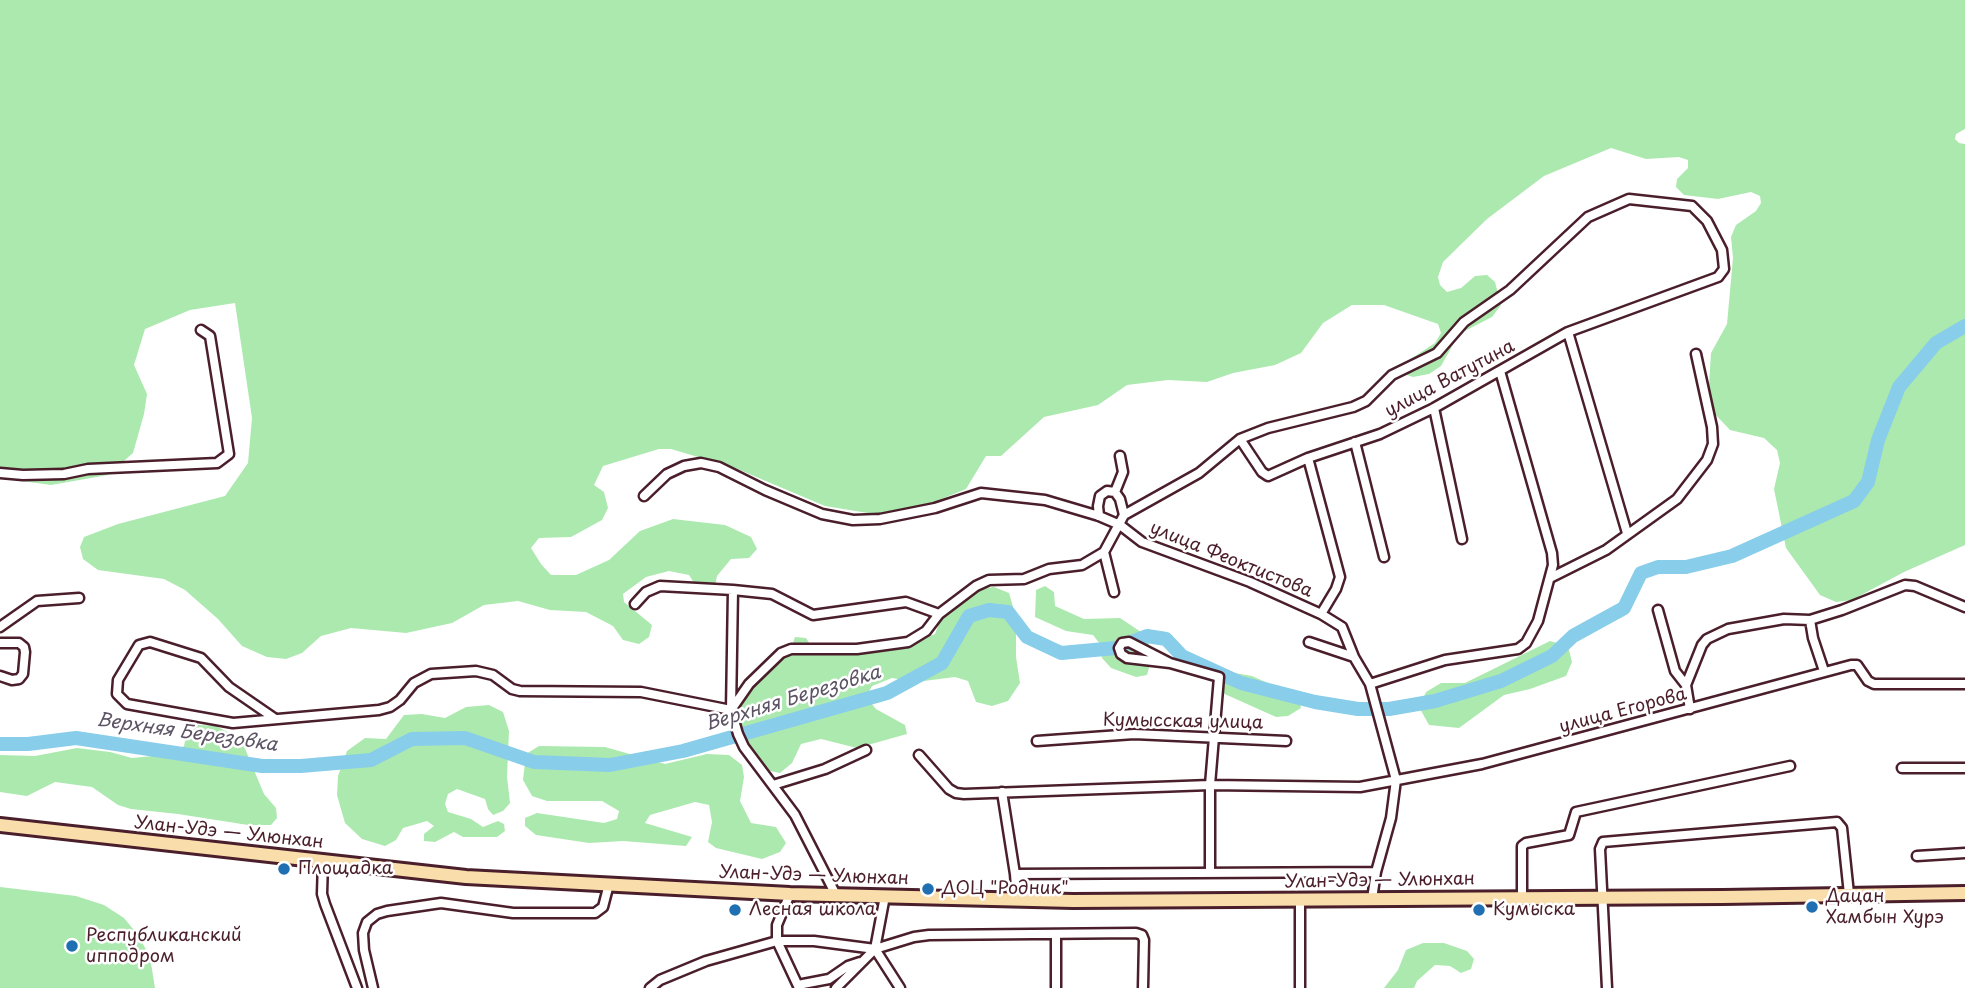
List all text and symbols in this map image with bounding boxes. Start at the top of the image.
street label: улица Ватутина [1381,336,1519,422]
street label: улица Феоктистова [1147,517,1315,603]
water label: Верхняя Березовка [703,661,883,737]
street label: улица Егорова [1557,684,1689,738]
water label: Верхняя Березовка [95,709,279,757]
street label: Кумысская улица [1103,710,1263,734]
street label: Улан-Удэ — Улюнхан [133,812,325,854]
place label: Площадка [298,858,393,880]
marker: Площадка [276,861,292,877]
street label: Улан-Удэ — Улюнхан [719,862,909,890]
street label: Улан-Удэ — Улюнхан [1285,869,1475,893]
place label: ДОЦ "Родник" [942,878,1069,900]
marker: ДОЦ "Родник" [920,881,936,897]
place label: Дацан Хамбын Хурэ [1826,886,1944,928]
place label: Лесная школа [749,899,876,921]
place label: Кумыска [1493,899,1575,921]
marker: Дацан Хамбын Хурэ [1804,899,1820,915]
marker: Лесная школа [727,902,743,918]
marker: Кумыска [1471,902,1487,918]
place label: Республиканский ипподром [86,925,242,968]
marker: Республиканский ипподром [64,938,80,954]

